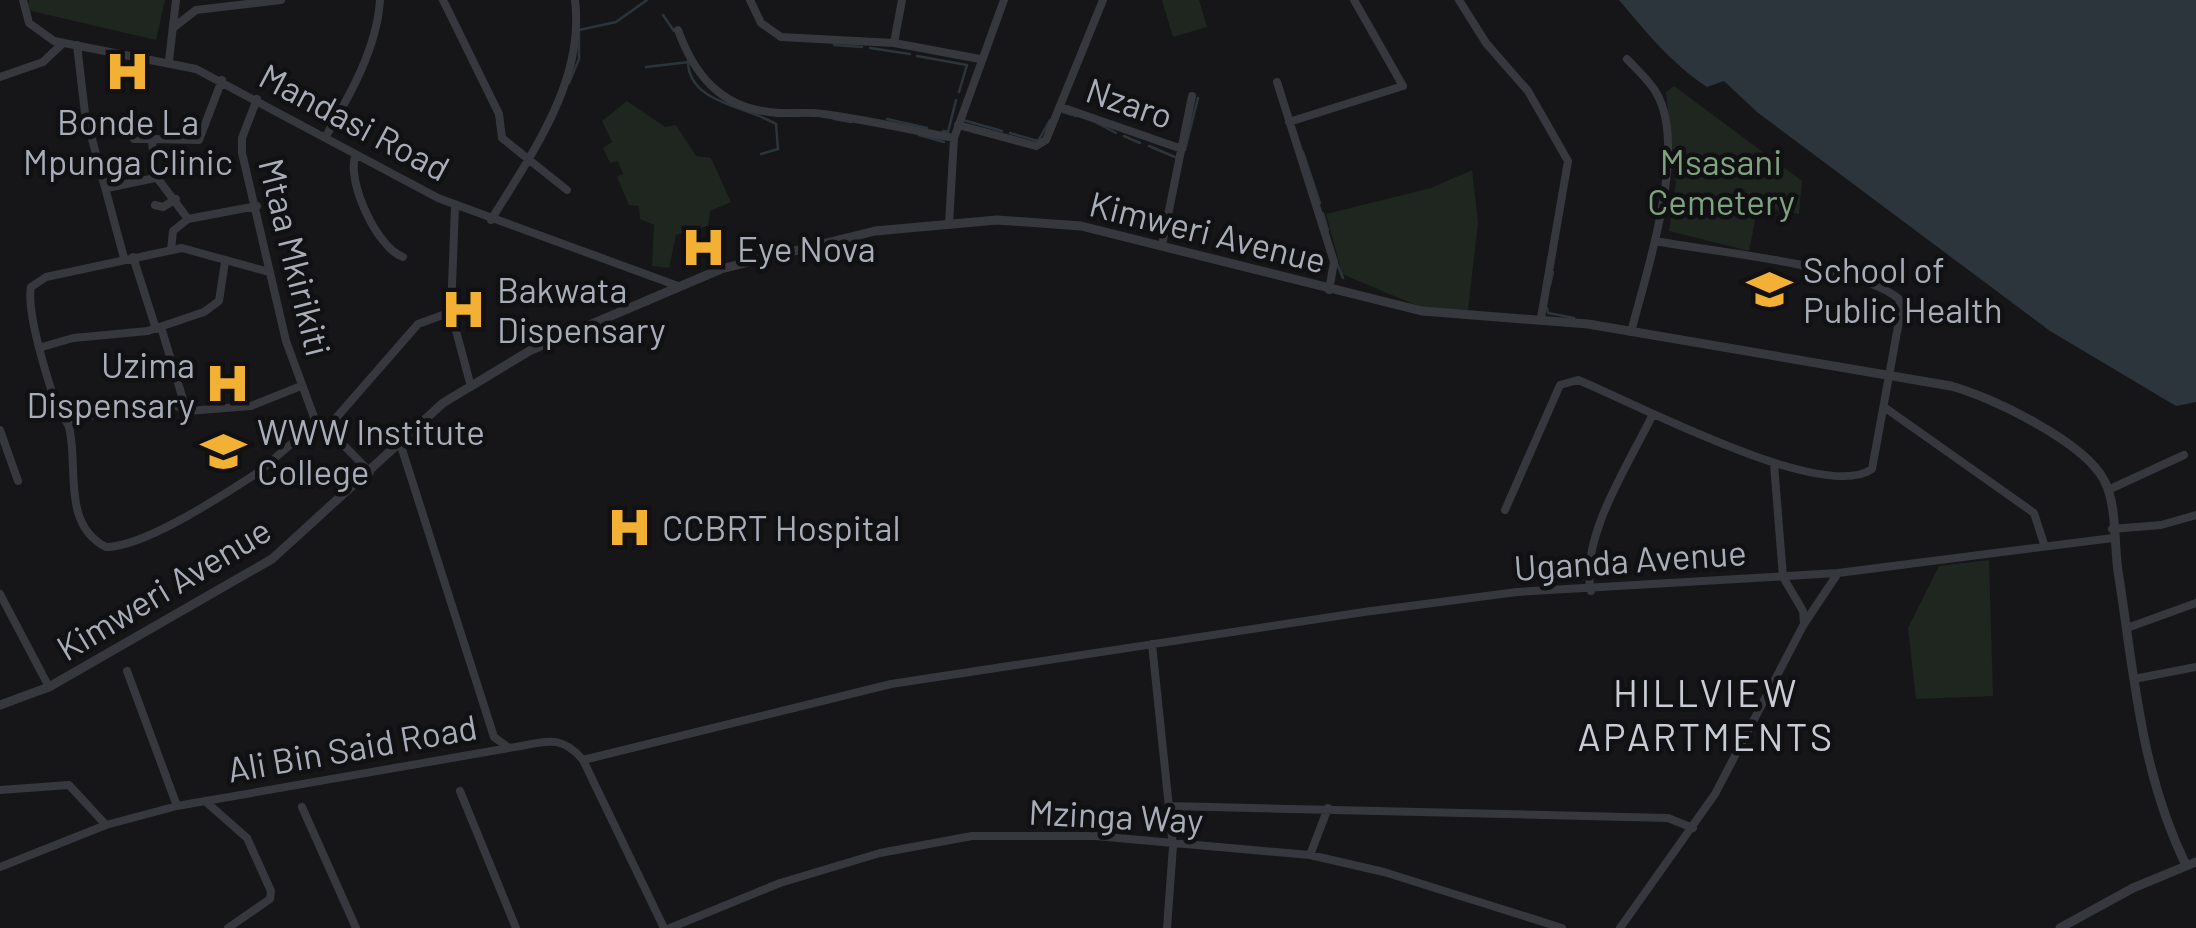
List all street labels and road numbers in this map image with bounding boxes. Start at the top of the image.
street label: Mandasi Road [253,53,457,189]
street label: Nzaro [1081,68,1179,136]
street label: Mtaa Mkirikiti [251,154,341,360]
street label: Kimweri Avenue [1085,181,1331,281]
street label: Kimweri Avenue [48,508,278,668]
street label: Uganda Avenue [1512,530,1748,588]
street label: Ali Bin Said Road [224,704,480,790]
street label: Mzinga Way [1028,789,1204,841]

